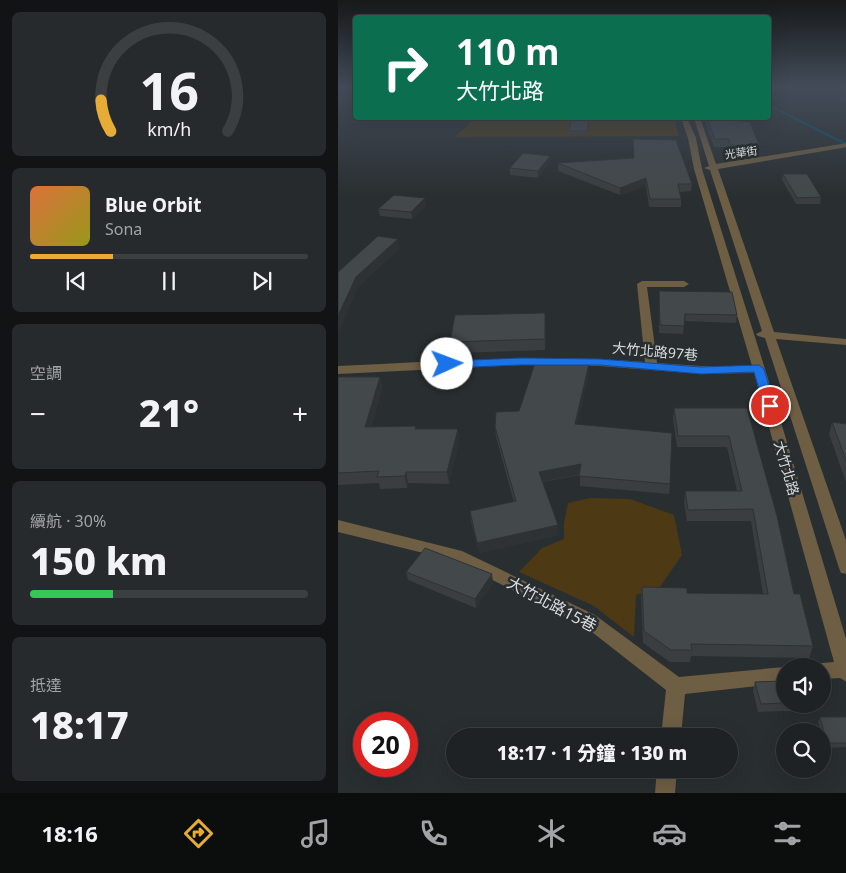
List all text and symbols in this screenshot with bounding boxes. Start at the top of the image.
text: 110 m [456,28,559,75]
icon: right [373,35,438,100]
text: 16 [139,54,199,125]
text: 大竹北路 [456,75,544,105]
text: km/h [147,117,191,141]
street label: 光華街 [724,142,758,162]
text: Blue Orbit [105,192,201,218]
text: Sona [105,218,142,240]
icon: previous [62,267,90,295]
icon: pause [155,267,183,295]
icon: next [248,267,276,295]
position arrow [420,337,472,389]
street label: 大竹北路97巷 [611,338,699,364]
text: 空調 [30,362,62,384]
pin [749,385,791,427]
text: 21° [139,386,199,438]
icon: arrive [756,392,784,420]
text: − [30,394,46,432]
text: + [292,394,308,432]
street label: 大竹北路 [770,438,804,498]
text: 續航 · 30% [30,510,106,532]
text: 150 km [30,534,168,586]
street label: 大竹北路15巷 [503,571,601,637]
map controls [776,658,831,778]
button: sound [776,658,831,713]
text: 抵達 [30,674,62,696]
text: 18:17 [30,698,129,750]
speed limit sign: 20 [353,712,418,777]
button: search [776,723,831,778]
text: 18:17 · 1 分鐘 · 130 m [497,740,687,766]
icon: directions [181,816,216,851]
icon: music [298,816,333,851]
icon: phone [416,816,451,851]
icon: climate [534,816,569,851]
icon: car [652,816,687,851]
icon: filters [770,816,805,851]
text: 18:16 [41,818,98,848]

